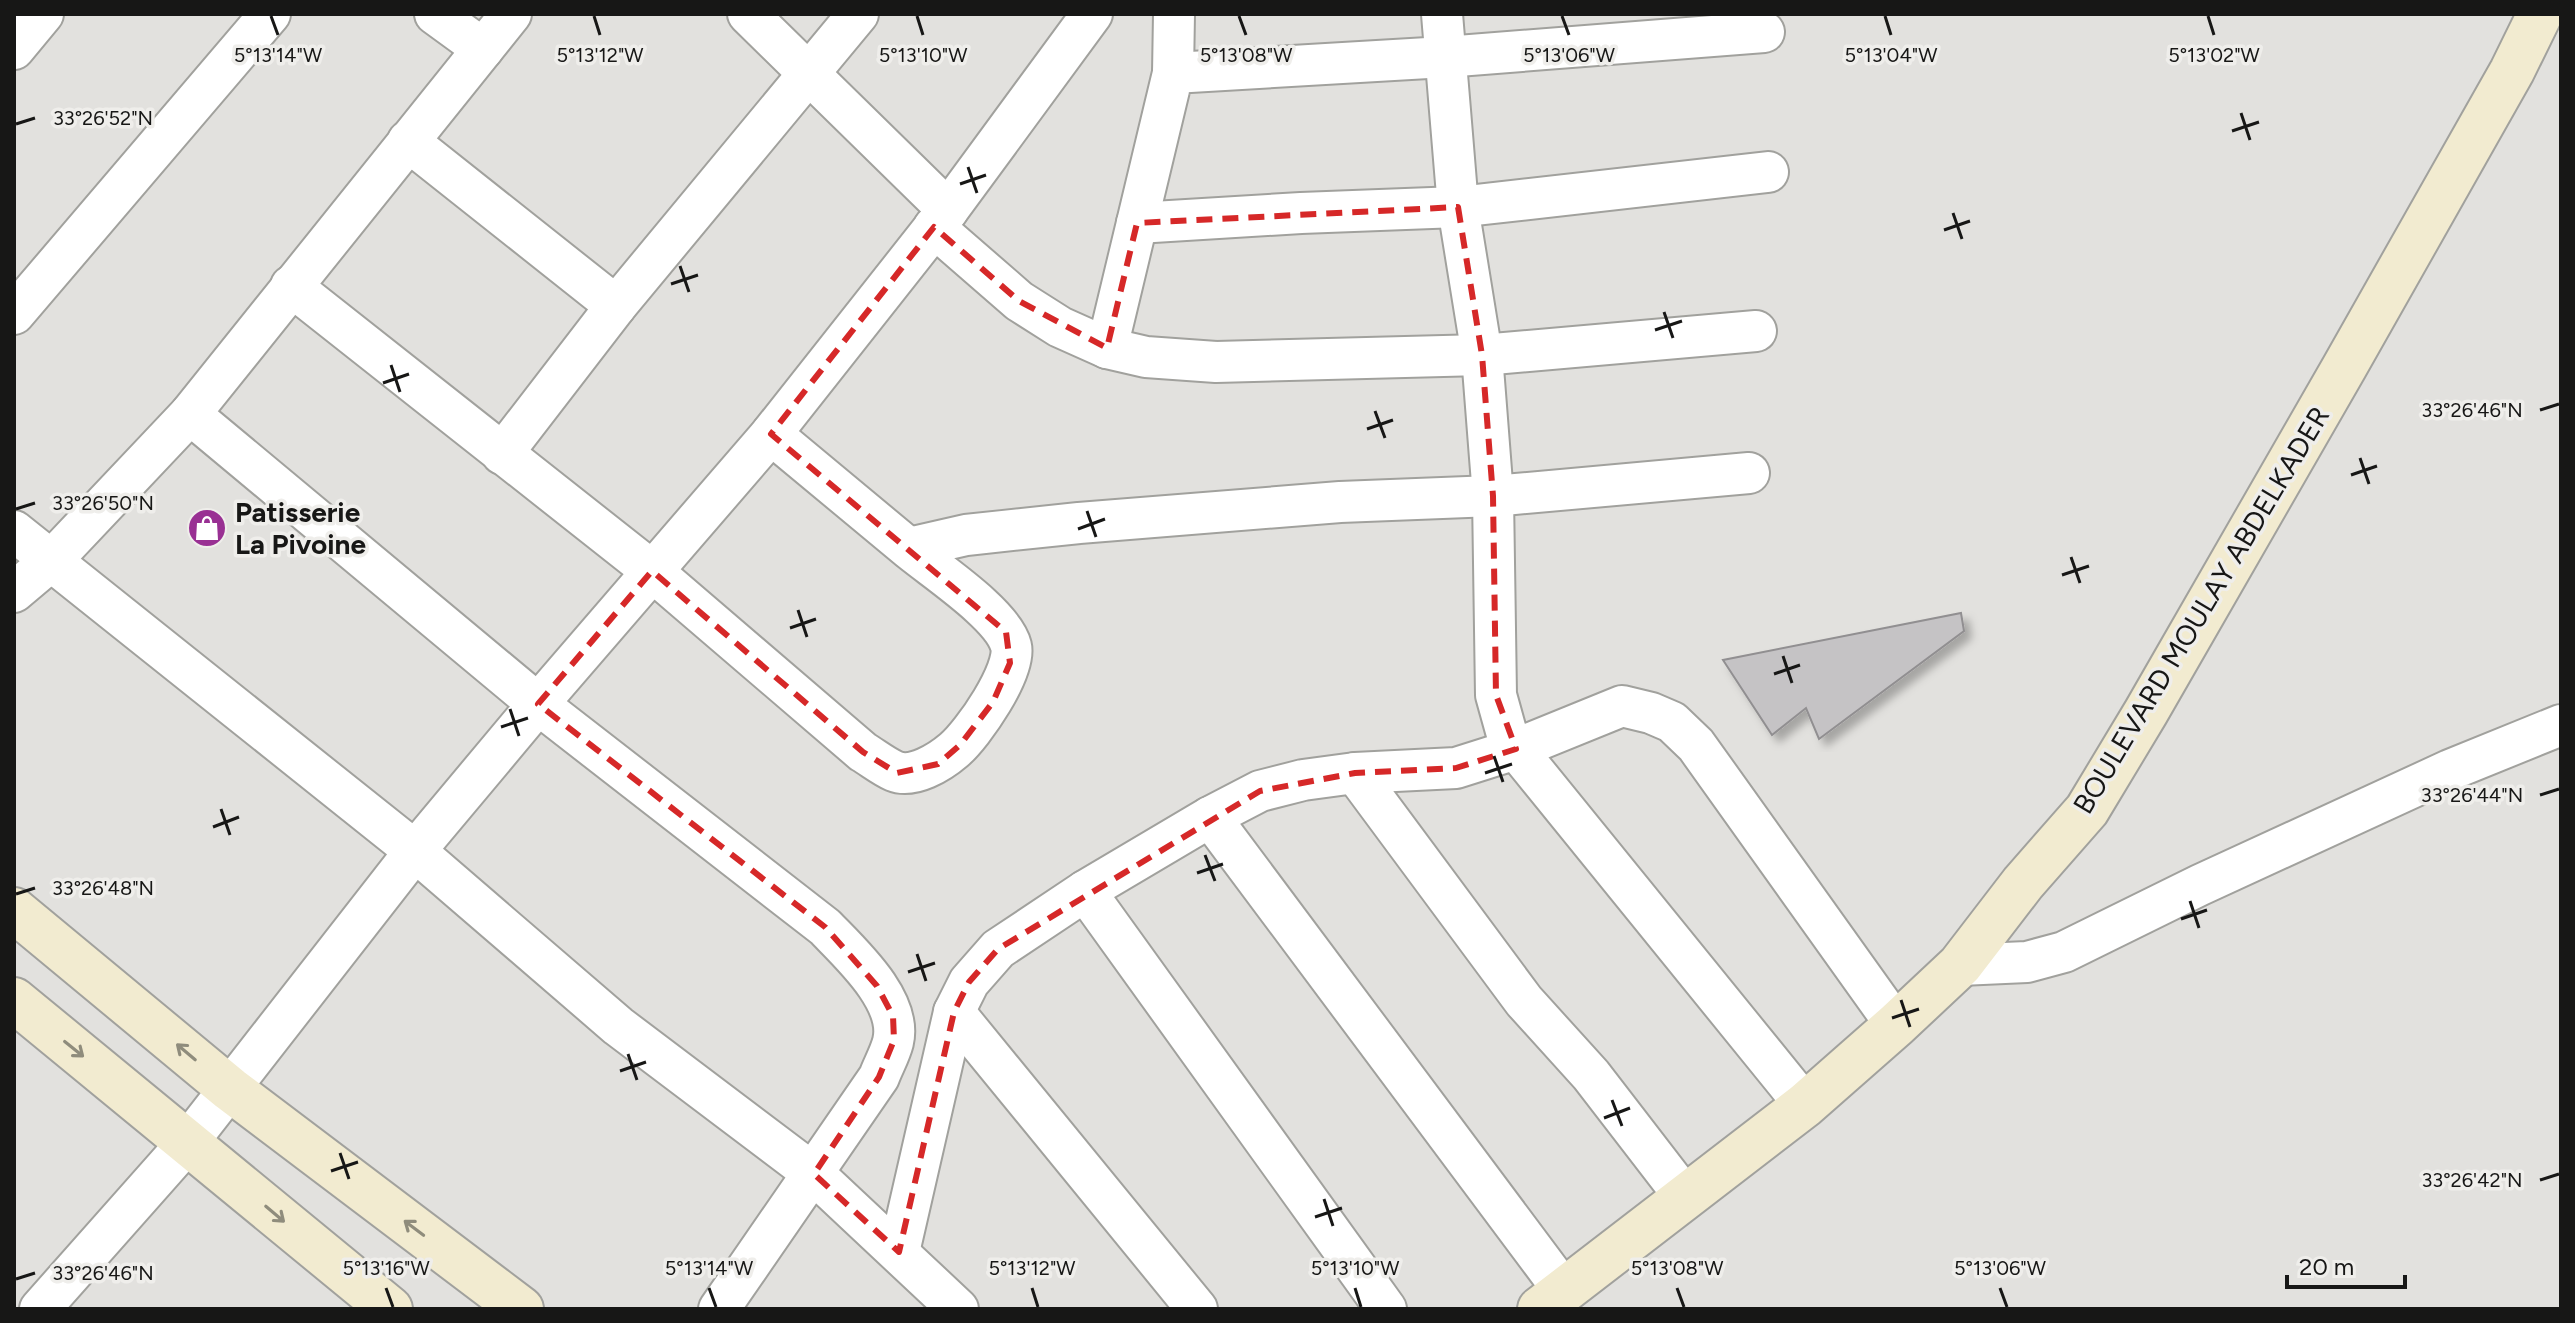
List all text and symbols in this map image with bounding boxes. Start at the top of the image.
text: 5°13'14"W [234,43,322,67]
text: 5°13'12"W [556,43,644,67]
text: 5°13'10"W [879,43,967,67]
text: 5°13'08"W [1200,43,1292,67]
text: 5°13'06"W [1523,43,1615,67]
text: 5°13'04"W [1845,43,1937,67]
text: 5°13'02"W [2168,43,2260,67]
text: 33°26'52"N [53,106,153,130]
text: 33°26'46"N [2421,398,2523,422]
street label: BOULEVARD MOULAY ABDELKADER [2066,400,2336,820]
text: 33°26'50"N [52,491,154,515]
place label: Patisserie La Pivoine [235,495,366,561]
shop icon: Patisserie La Pivoine [186,507,228,549]
text: 33°26'44"N [2421,783,2523,807]
text: 33°26'48"N [52,876,154,900]
one-way arrow [64,1040,84,1058]
one-way arrow [176,1043,197,1061]
text: 33°26'42"N [2421,1168,2523,1192]
one-way arrow [264,1205,285,1223]
one-way arrow [404,1220,425,1237]
scale bar [2287,1239,2405,1289]
text: 20 m [2299,1252,2354,1281]
text: 5°13'16"W [342,1256,430,1280]
text: 5°13'14"W [665,1256,753,1280]
text: 5°13'12"W [988,1256,1076,1280]
text: 5°13'10"W [1311,1256,1399,1280]
text: 5°13'08"W [1631,1256,1723,1280]
text: 5°13'06"W [1954,1256,2046,1280]
text: 33°26'46"N [52,1261,154,1285]

